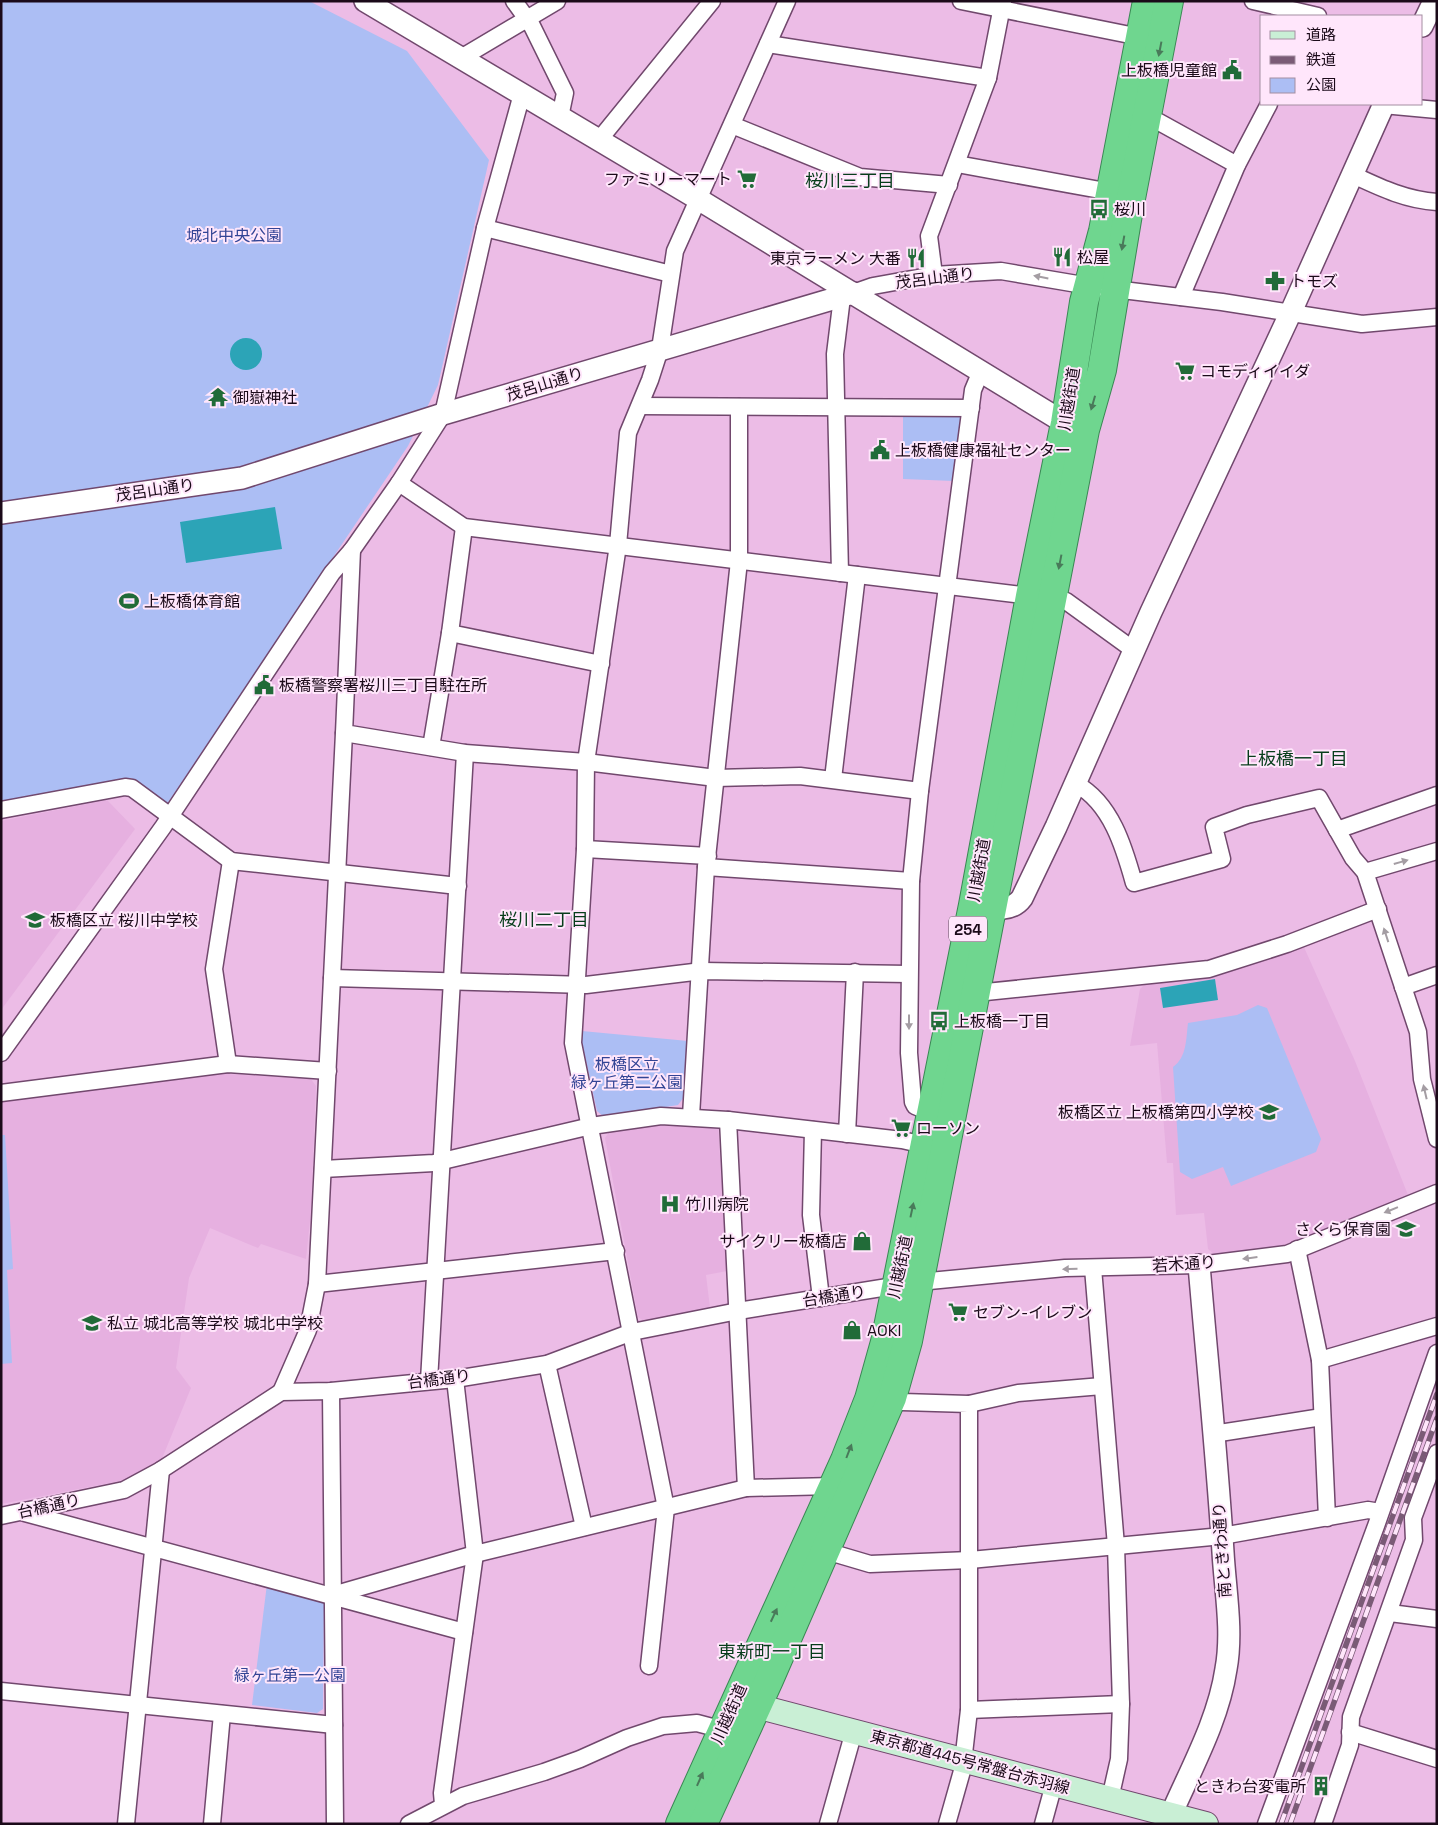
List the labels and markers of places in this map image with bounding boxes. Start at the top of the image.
public building icon: 上板橋児童館 [1221,59,1243,81]
place label: 上板橋児童館 [1121,60,1217,81]
supermarket icon: ファミリーマート [736,168,758,190]
place label: ファミリーマート [604,169,732,190]
bus stop icon: 桜川 [1088,198,1110,220]
place label: 桜川 [1114,199,1146,220]
restaurant icon: 松屋 [1051,246,1073,268]
restaurant icon: 東京ラーメン 大番 [905,247,927,269]
place label: 松屋 [1077,247,1109,268]
place label: 東京ラーメン 大番 [770,248,901,269]
pharmacy icon: トモズ [1264,270,1286,292]
place label: トモズ [1290,271,1338,292]
supermarket icon: コモディイイダ [1174,360,1196,382]
place label: コモディイイダ [1200,361,1310,382]
temple icon: 御嶽神社 [207,386,229,408]
place label: 御嶽神社 [233,387,297,408]
public building icon: 上板橋健康福祉センター [869,439,891,461]
place label: 上板橋健康福祉センター [895,440,1071,461]
sports icon: 上板橋体育館 [118,590,140,612]
place label: 上板橋体育館 [144,591,240,612]
public building icon: 板橋警察署桜川三丁目駐在所 [253,674,275,696]
place label: 板橋警察署桜川三丁目駐在所 [279,675,487,696]
school or university icon: 板橋区立 桜川中学校 [24,909,46,931]
place label: 板橋区立 桜川中学校 [50,910,198,931]
bus stop icon: 上板橋一丁目 [928,1010,950,1032]
place label: 上板橋一丁目 [954,1011,1050,1032]
school or university icon: 板橋区立 上板橋第四小学校 [1258,1101,1280,1123]
place label: 板橋区立 上板橋第四小学校 [1058,1102,1254,1123]
supermarket icon: ローソン [890,1117,912,1139]
place label: ローソン [916,1118,980,1139]
hospital icon: 竹川病院 [659,1193,681,1215]
place label: 竹川病院 [685,1194,749,1215]
school or university icon: さくら保育園 [1395,1218,1417,1240]
place label: さくら保育園 [1295,1219,1391,1240]
shop icon: サイクリー板橋店 [851,1230,873,1252]
place label: サイクリー板橋店 [719,1231,847,1252]
supermarket icon: セブン-イレブン [947,1301,969,1323]
place label: セブン-イレブン [973,1302,1092,1323]
school or university icon: 私立 城北高等学校 城北中学校 [81,1312,103,1334]
place label: 私立 城北高等学校 城北中学校 [107,1313,323,1334]
shop icon: AOKI [841,1319,863,1341]
place label: AOKI [867,1320,901,1341]
building icon: ときわ台変電所 [1310,1775,1332,1797]
place label: ときわ台変電所 [1194,1776,1306,1797]

